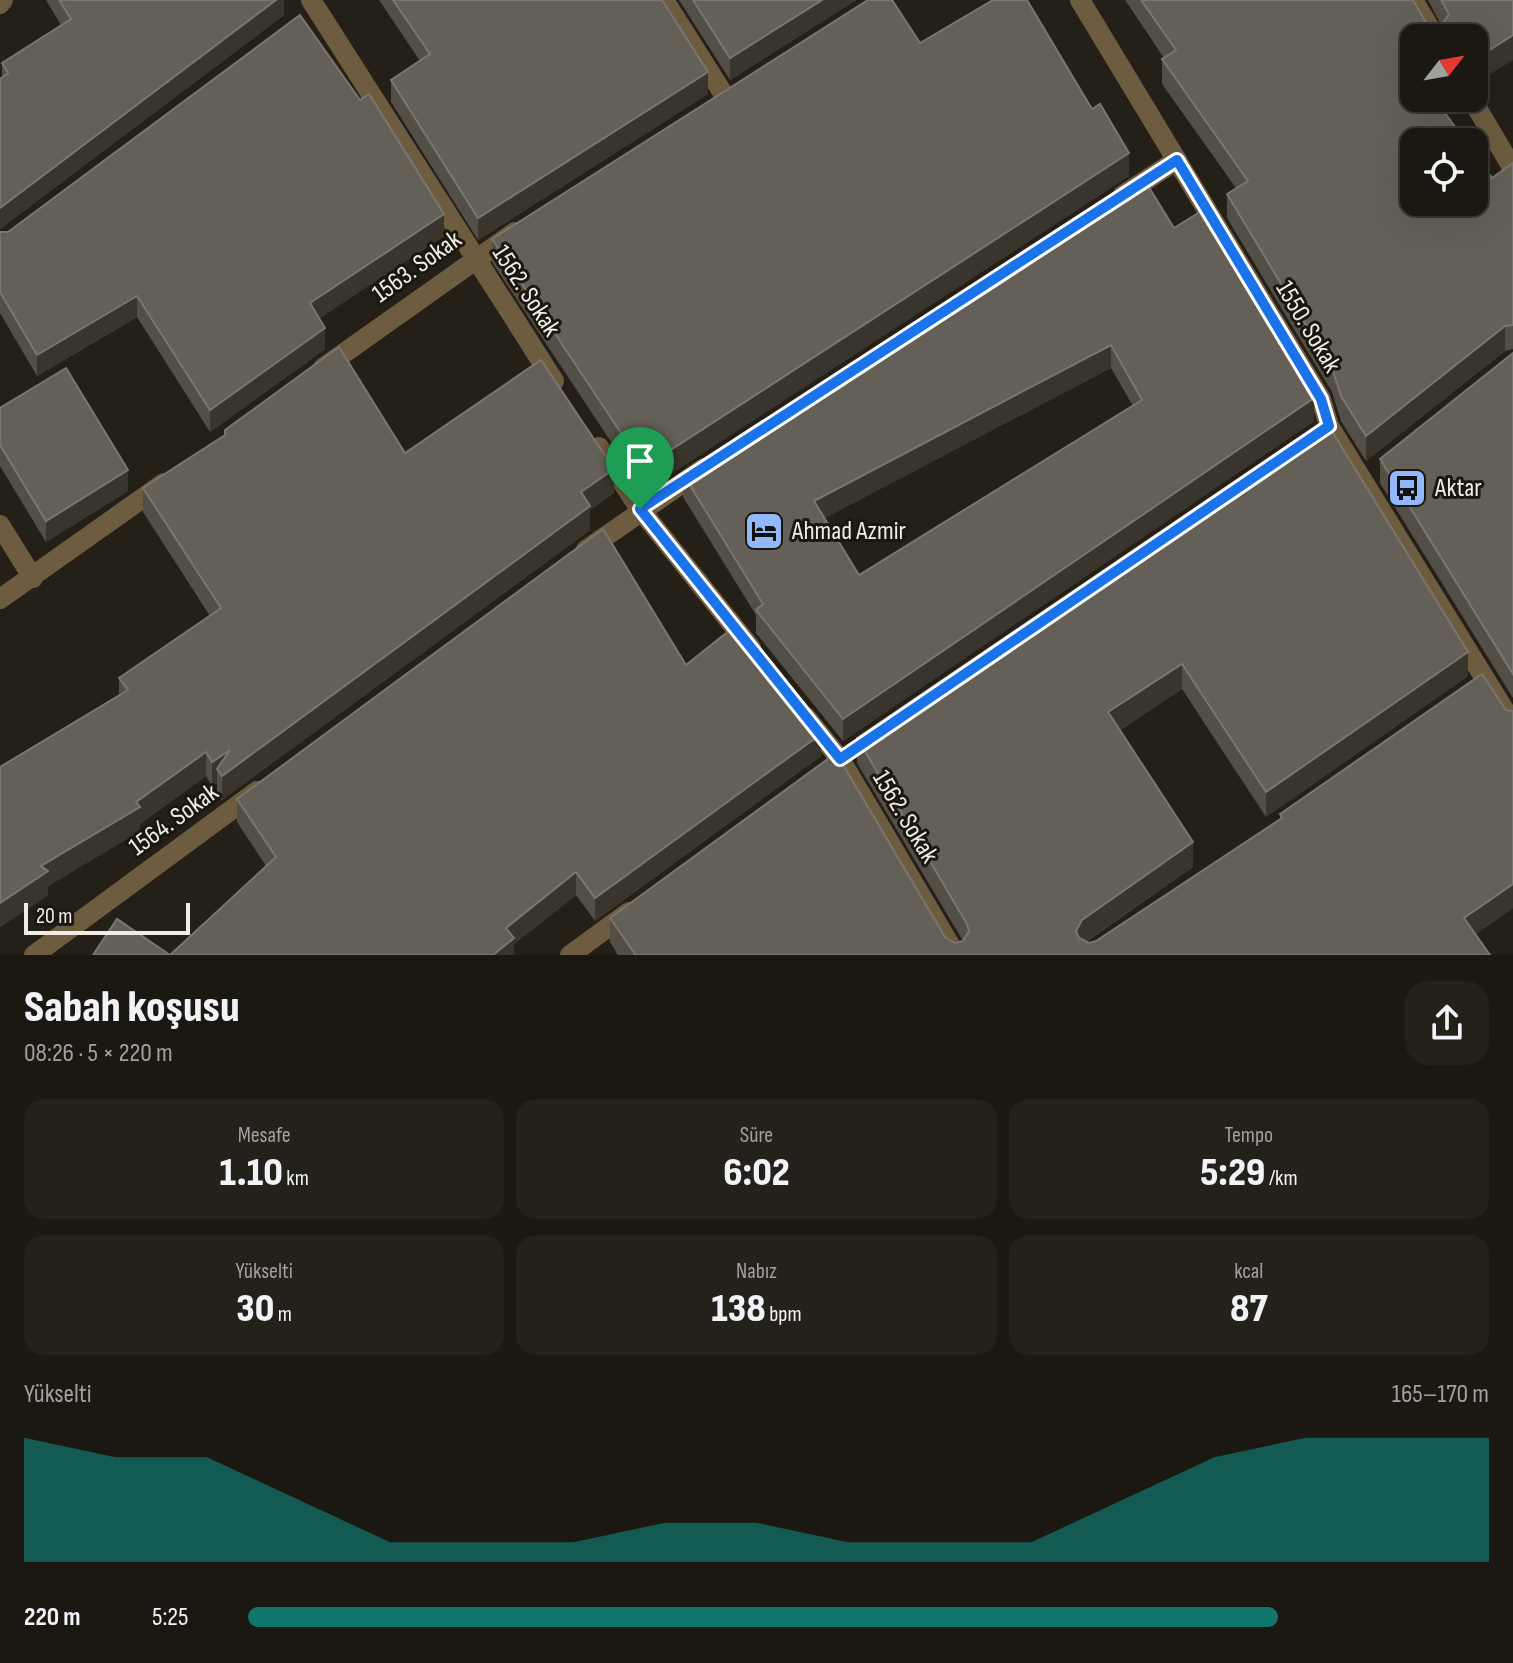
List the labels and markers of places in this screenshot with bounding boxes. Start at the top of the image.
pin [606,427,674,509]
bus stop icon: Aktar [1386,467,1428,509]
place label: Aktar [1434,473,1482,504]
hotel icon: Ahmad Azmir [743,510,785,552]
place label: Ahmad Azmir [791,516,906,547]

